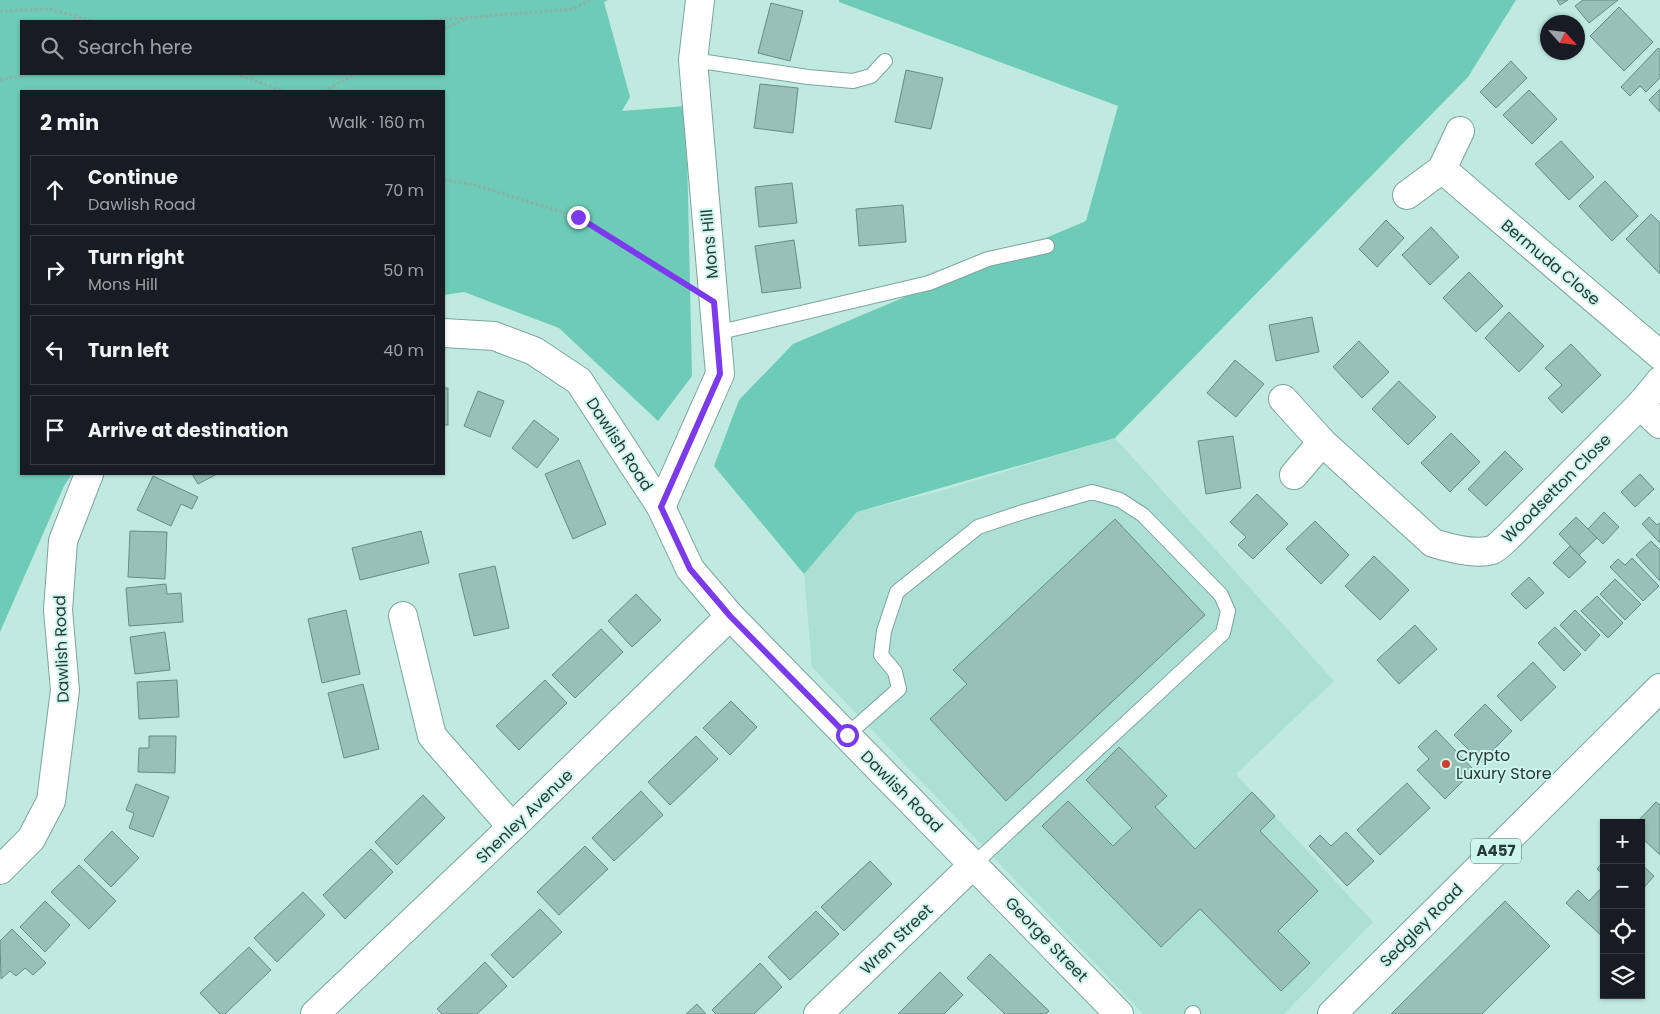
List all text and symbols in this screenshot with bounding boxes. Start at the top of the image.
north arrow [1540,15,1585,60]
search box [20,20,445,75]
icon: search [38,34,66,62]
text: Search here [78,34,192,61]
text: 2 min [40,108,99,137]
text: Walk · 160 m [328,111,425,134]
text: Continue [88,164,178,191]
icon: ahead [41,176,69,204]
text: 70 m [384,179,424,202]
text: Dawlish Road [88,193,196,216]
route end [567,206,590,229]
street label: Mons Hill [695,208,724,280]
street label: Bermuda Close [1496,214,1605,311]
text: Turn right [88,244,184,271]
icon: right [41,256,69,284]
text: 50 m [383,259,424,282]
text: Mons Hill [88,273,158,296]
icon: left [41,336,69,364]
text: Turn left [88,337,169,364]
text: 40 m [383,339,424,362]
street label: Dawlish Road [581,393,659,496]
icon: arrive [41,416,69,444]
text: Arrive at destination [88,417,289,444]
street label: Woodsetton Close [1496,428,1616,548]
street label: Dawlish Road [48,595,75,703]
route start [836,724,859,747]
place label: Crypto Luxury Store [1456,744,1552,785]
street label: Dawlish Road [855,745,948,838]
marker: Crypto Luxury Store [1440,758,1452,770]
street label: Shenley Avenue [471,764,578,869]
map controls [1600,819,1645,999]
button: + [1600,819,1645,864]
road number: A457 [1471,838,1521,864]
button: − [1600,864,1645,909]
street label: Sedgley Road [1374,878,1468,972]
street label: George Street [1000,892,1093,987]
street label: Wren Street [855,899,938,980]
button: locate [1600,909,1645,954]
button: layers [1600,954,1645,999]

